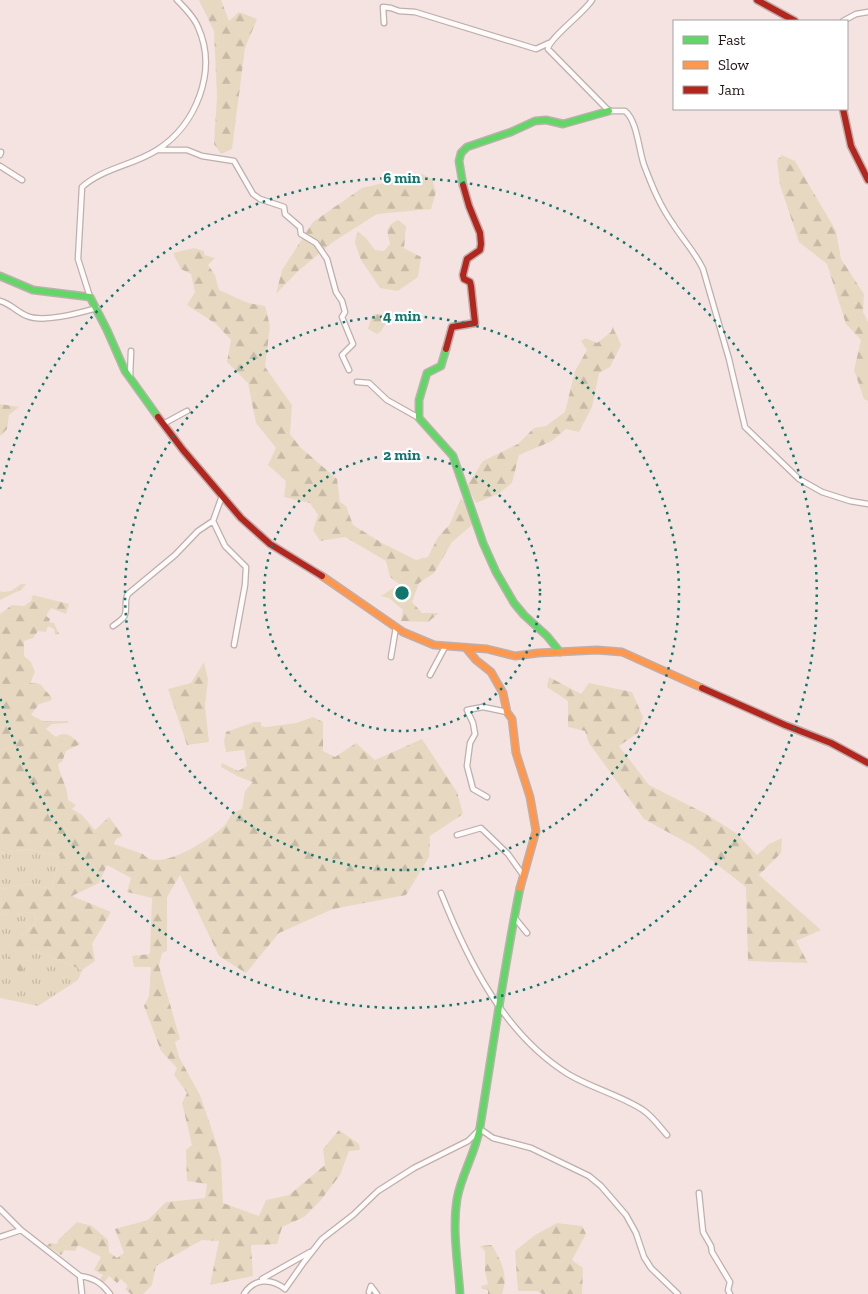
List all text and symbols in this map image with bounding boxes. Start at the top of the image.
legend [673,20,848,110]
text: Fast [718,31,746,49]
text: Slow [718,56,750,74]
text: Jam [718,81,745,99]
text: 6 min [383,169,421,187]
text: 4 min [383,307,421,325]
text: 2 min [383,446,421,464]
centre of rings [393,584,411,602]

